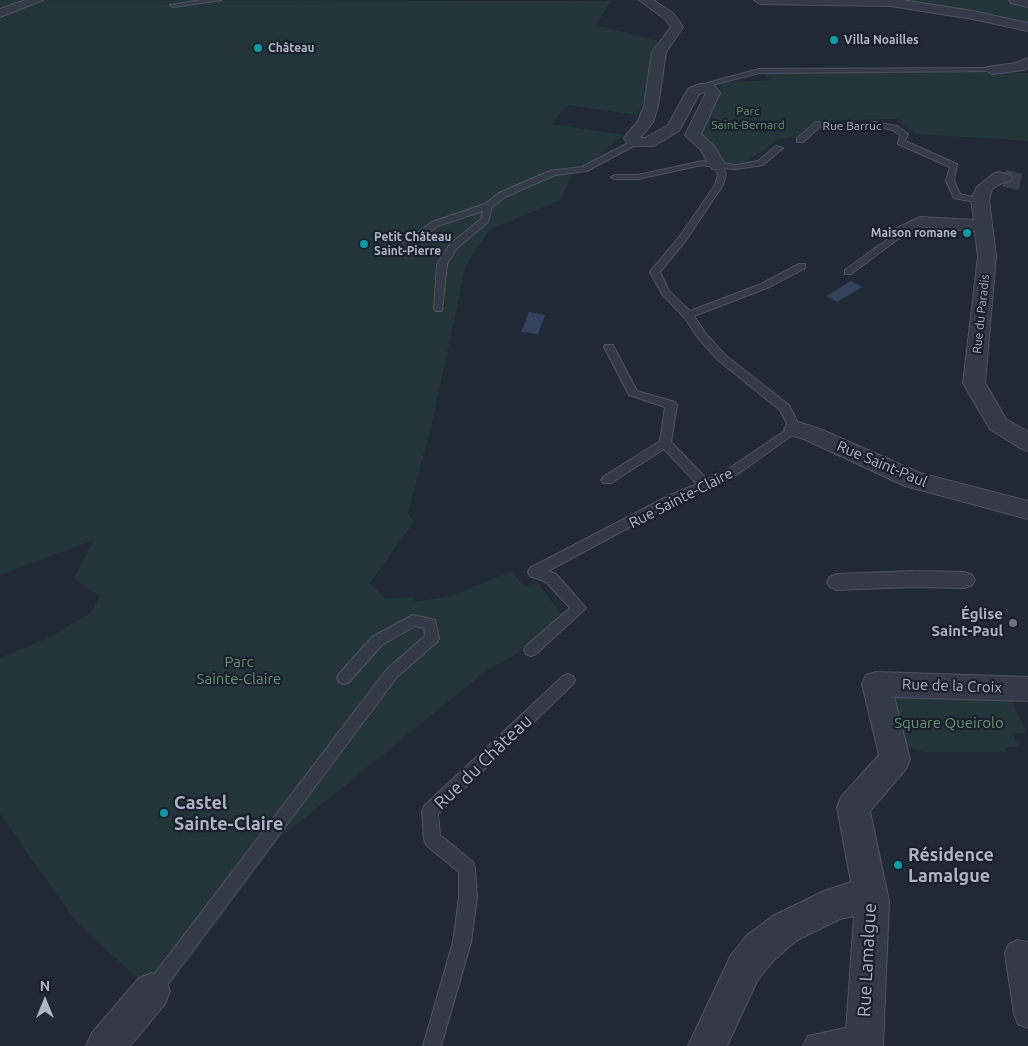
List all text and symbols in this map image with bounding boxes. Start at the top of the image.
place label: Villa Noailles [844,33,919,47]
marker: Villa Noailles [828,34,840,46]
place label: Château [268,41,315,55]
marker: Château [252,42,264,54]
park label: Parc Saint-Bernard [711,104,785,132]
street label: Rue Barruc [822,119,882,133]
place label: Maison romane [871,226,957,240]
marker: Maison romane [961,227,973,239]
place label: Petit Château Saint-Pierre [374,230,451,258]
marker: Petit Château Saint-Pierre [358,238,370,250]
street label: Rue du Paradis [970,274,992,354]
street label: Rue Saint-Paul [834,437,930,491]
street label: Rue Sainte-Claire [626,464,736,532]
place label: Église Saint-Paul [931,605,1003,640]
marker: Église Saint-Paul [1007,617,1019,629]
park label: Parc Sainte-Claire [197,653,281,688]
street label: Rue de la Croix [902,675,1002,697]
street label: Rue du Château [430,710,536,814]
park label: Square Queirolo [894,714,1004,732]
place label: Castel Sainte-Claire [174,792,283,834]
marker: Castel Sainte-Claire [158,807,170,819]
place label: Résidence Lamalgue [908,844,994,886]
marker: Résidence Lamalgue [892,859,904,871]
street label: Rue Lamalgue [853,902,881,1018]
north arrow [20,976,70,1026]
text: N [40,978,50,994]

